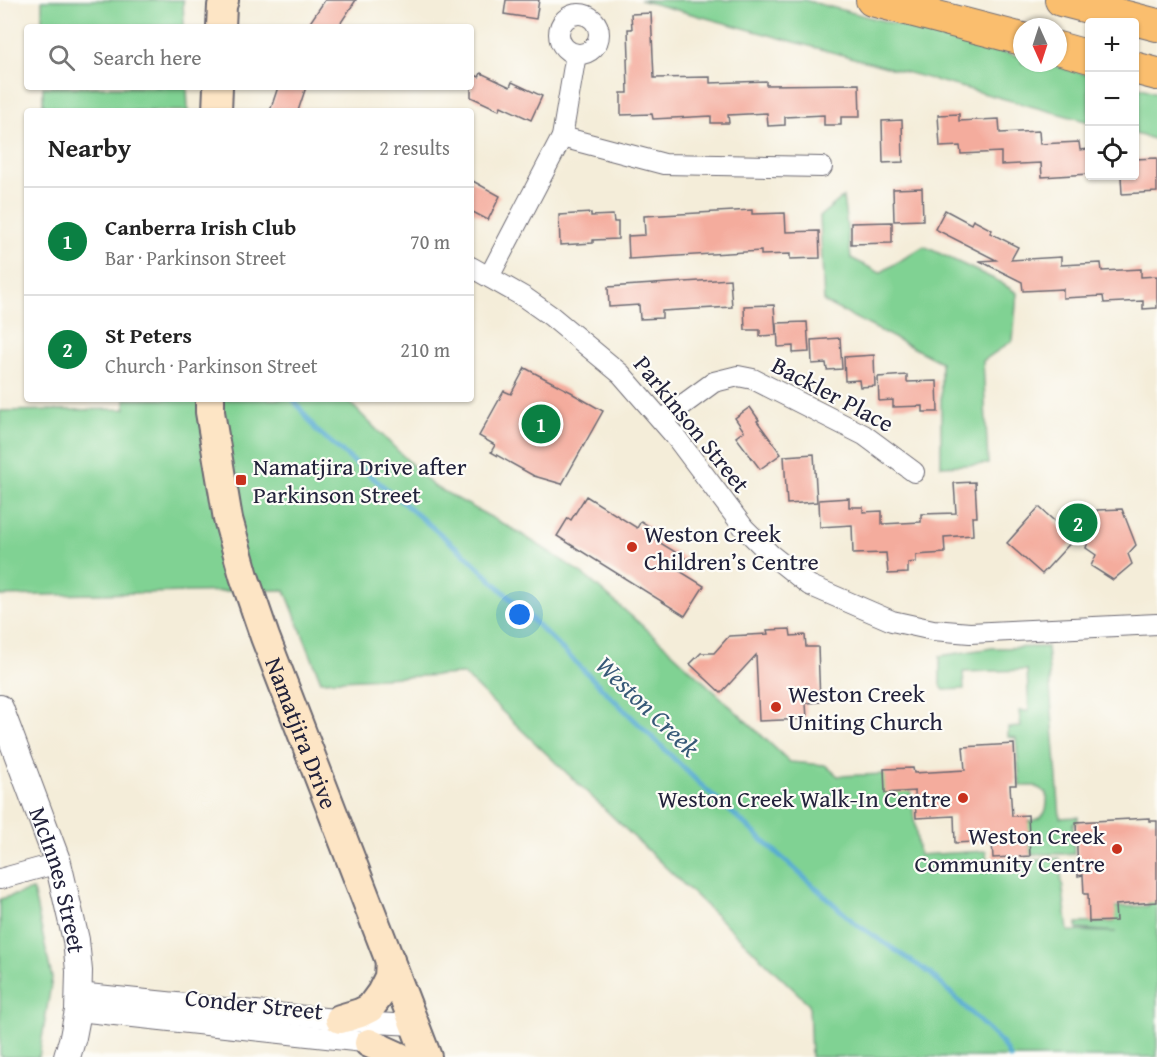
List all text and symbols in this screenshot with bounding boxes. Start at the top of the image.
north arrow [1013,18,1067,72]
map controls [1085,18,1139,180]
button: + [1085,18,1139,72]
search box [24,24,474,90]
icon: search [45,41,78,74]
text: Search here [93,41,202,73]
button: − [1085,72,1139,126]
button: locate [1085,126,1139,180]
text: Nearby [48,128,131,167]
text: 2 results [379,133,450,162]
text: Canberra Irish Club [105,211,296,243]
text: 1 [62,227,73,256]
text: 70 m [410,227,450,256]
text: Bar · Parkinson Street [105,243,286,272]
text: St Peters [105,319,192,351]
text: 2 [62,335,73,364]
text: 210 m [400,335,450,364]
street label: Backler Place [766,347,900,441]
street label: Parkinson Street [626,348,759,501]
text: Church · Parkinson Street [105,351,318,380]
pin: 1 [522,402,560,446]
place label: Namatjira Drive after Parkinson Street [253,449,467,512]
marker: Namatjira Drive after Parkinson Street [234,473,248,487]
pin: 2 [1058,500,1098,546]
place label: Weston Creek Children’s Centre [644,516,819,579]
marker: Weston Creek Children’s Centre [625,540,639,554]
your location [505,600,534,629]
water label: Weston Creek [587,646,709,766]
street label: Namatjira Drive [257,652,347,814]
place label: Weston Creek Uniting Church [788,676,943,739]
marker: Weston Creek Uniting Church [769,700,783,714]
place label: Weston Creek Walk-In Centre [658,781,951,816]
marker: Weston Creek Walk-In Centre [956,791,970,805]
street label: McInnes Street [21,801,95,955]
place label: Weston Creek Community Centre [915,818,1106,881]
marker: Weston Creek Community Centre [1110,842,1124,856]
street label: Conder Street [183,979,325,1029]

